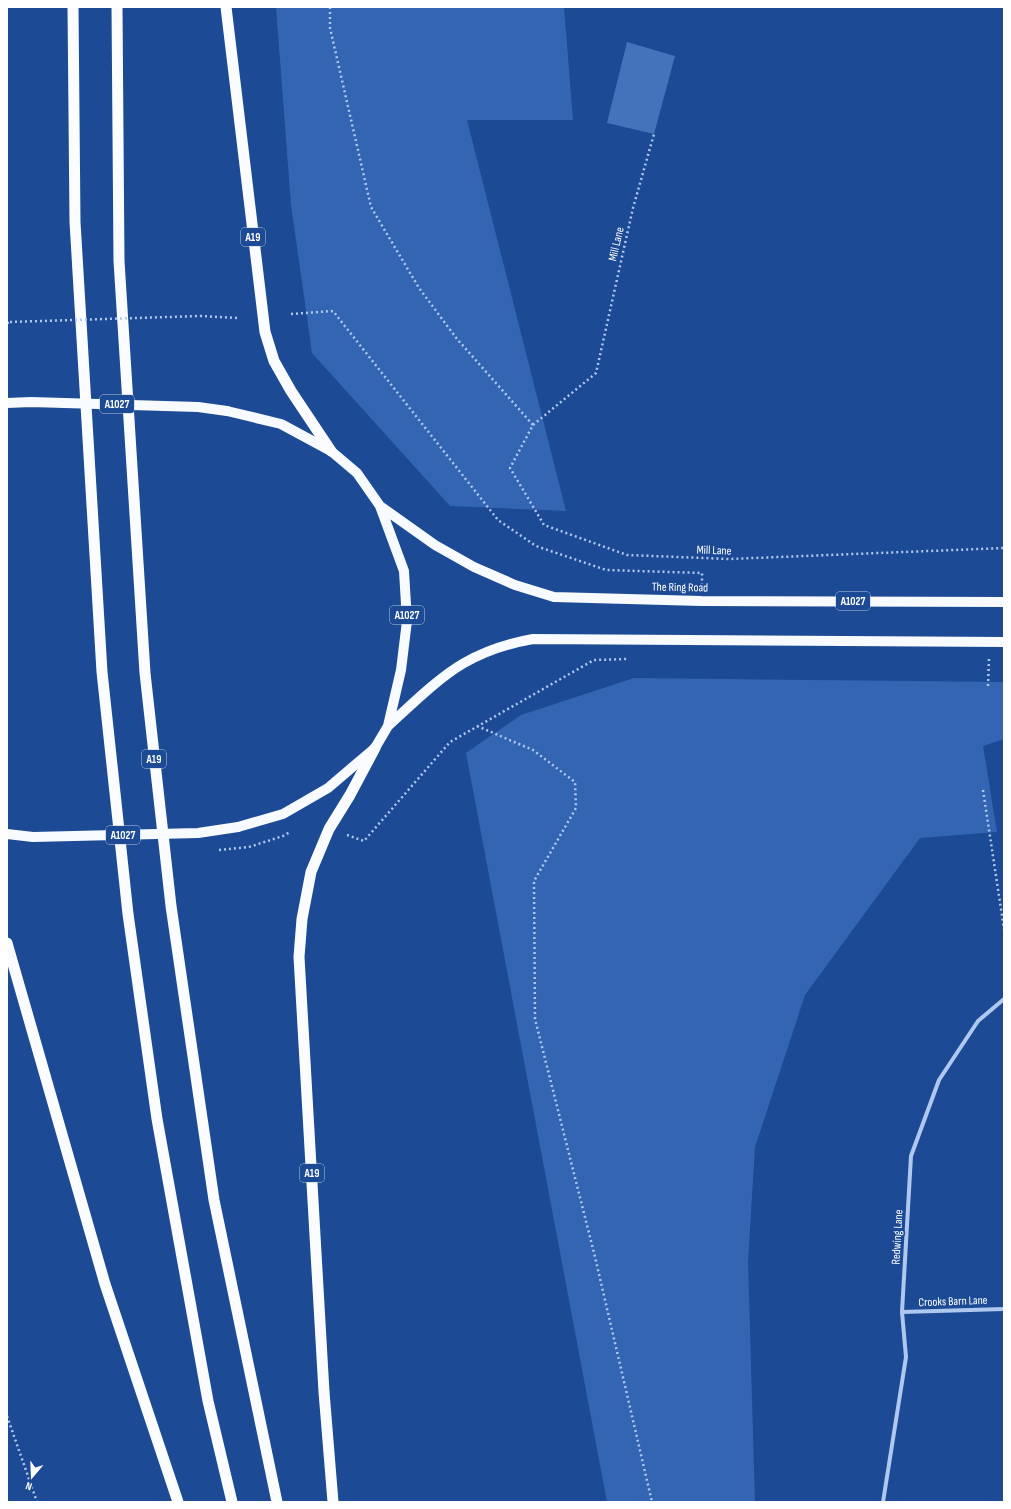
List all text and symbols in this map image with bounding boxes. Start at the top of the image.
street label: Mill Lane [605,225,628,263]
road number: A19 [241,228,265,246]
road number: A1027 [100,395,134,413]
street label: Mill Lane [696,542,732,559]
street label: The Ring Road [652,580,708,595]
road number: A1027 [836,592,870,610]
road number: A1027 [390,606,424,624]
road number: A19 [142,750,166,768]
road number: A1027 [106,826,140,844]
road number: A19 [300,1164,324,1182]
street label: Redwing Lane [889,1209,906,1265]
street label: Crooks Barn Lane [918,1293,988,1310]
north arrow [12,1457,52,1497]
text: N [24,1479,34,1493]

